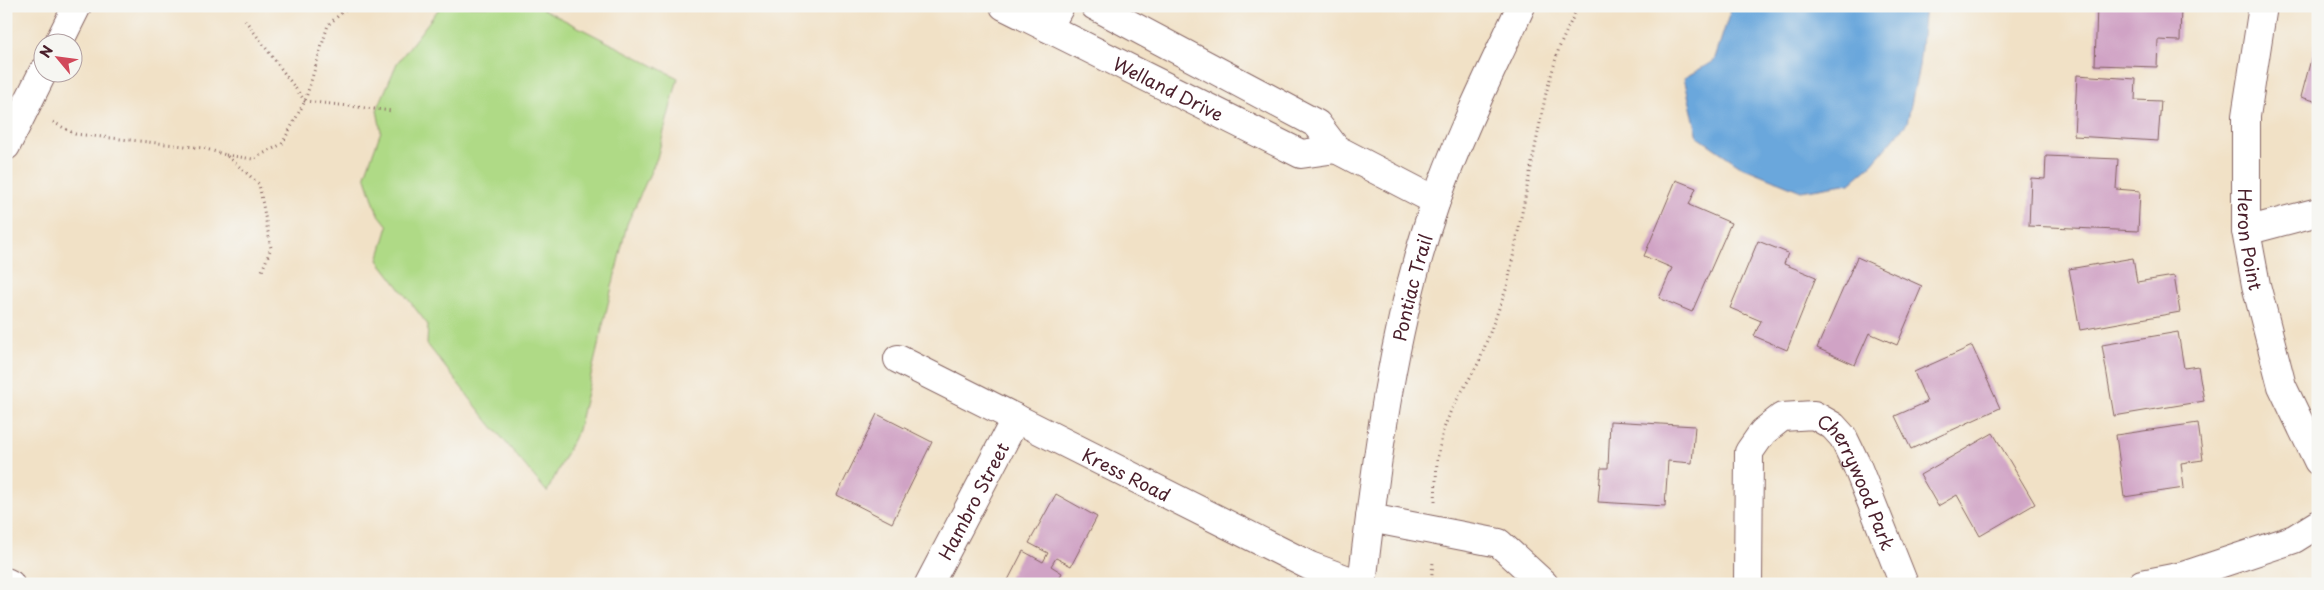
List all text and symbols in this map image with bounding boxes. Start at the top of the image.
north arrow [32,32,82,82]
text: N [34,42,58,61]
street label: Welland Drive [1109,49,1228,127]
street label: Heron Point [2232,189,2270,293]
street label: Pontiac Trail [1385,230,1438,343]
street label: Cherrywood Park [1813,407,1903,554]
street label: Hambro Street [931,437,1015,564]
street label: Kress Road [1078,440,1176,507]

